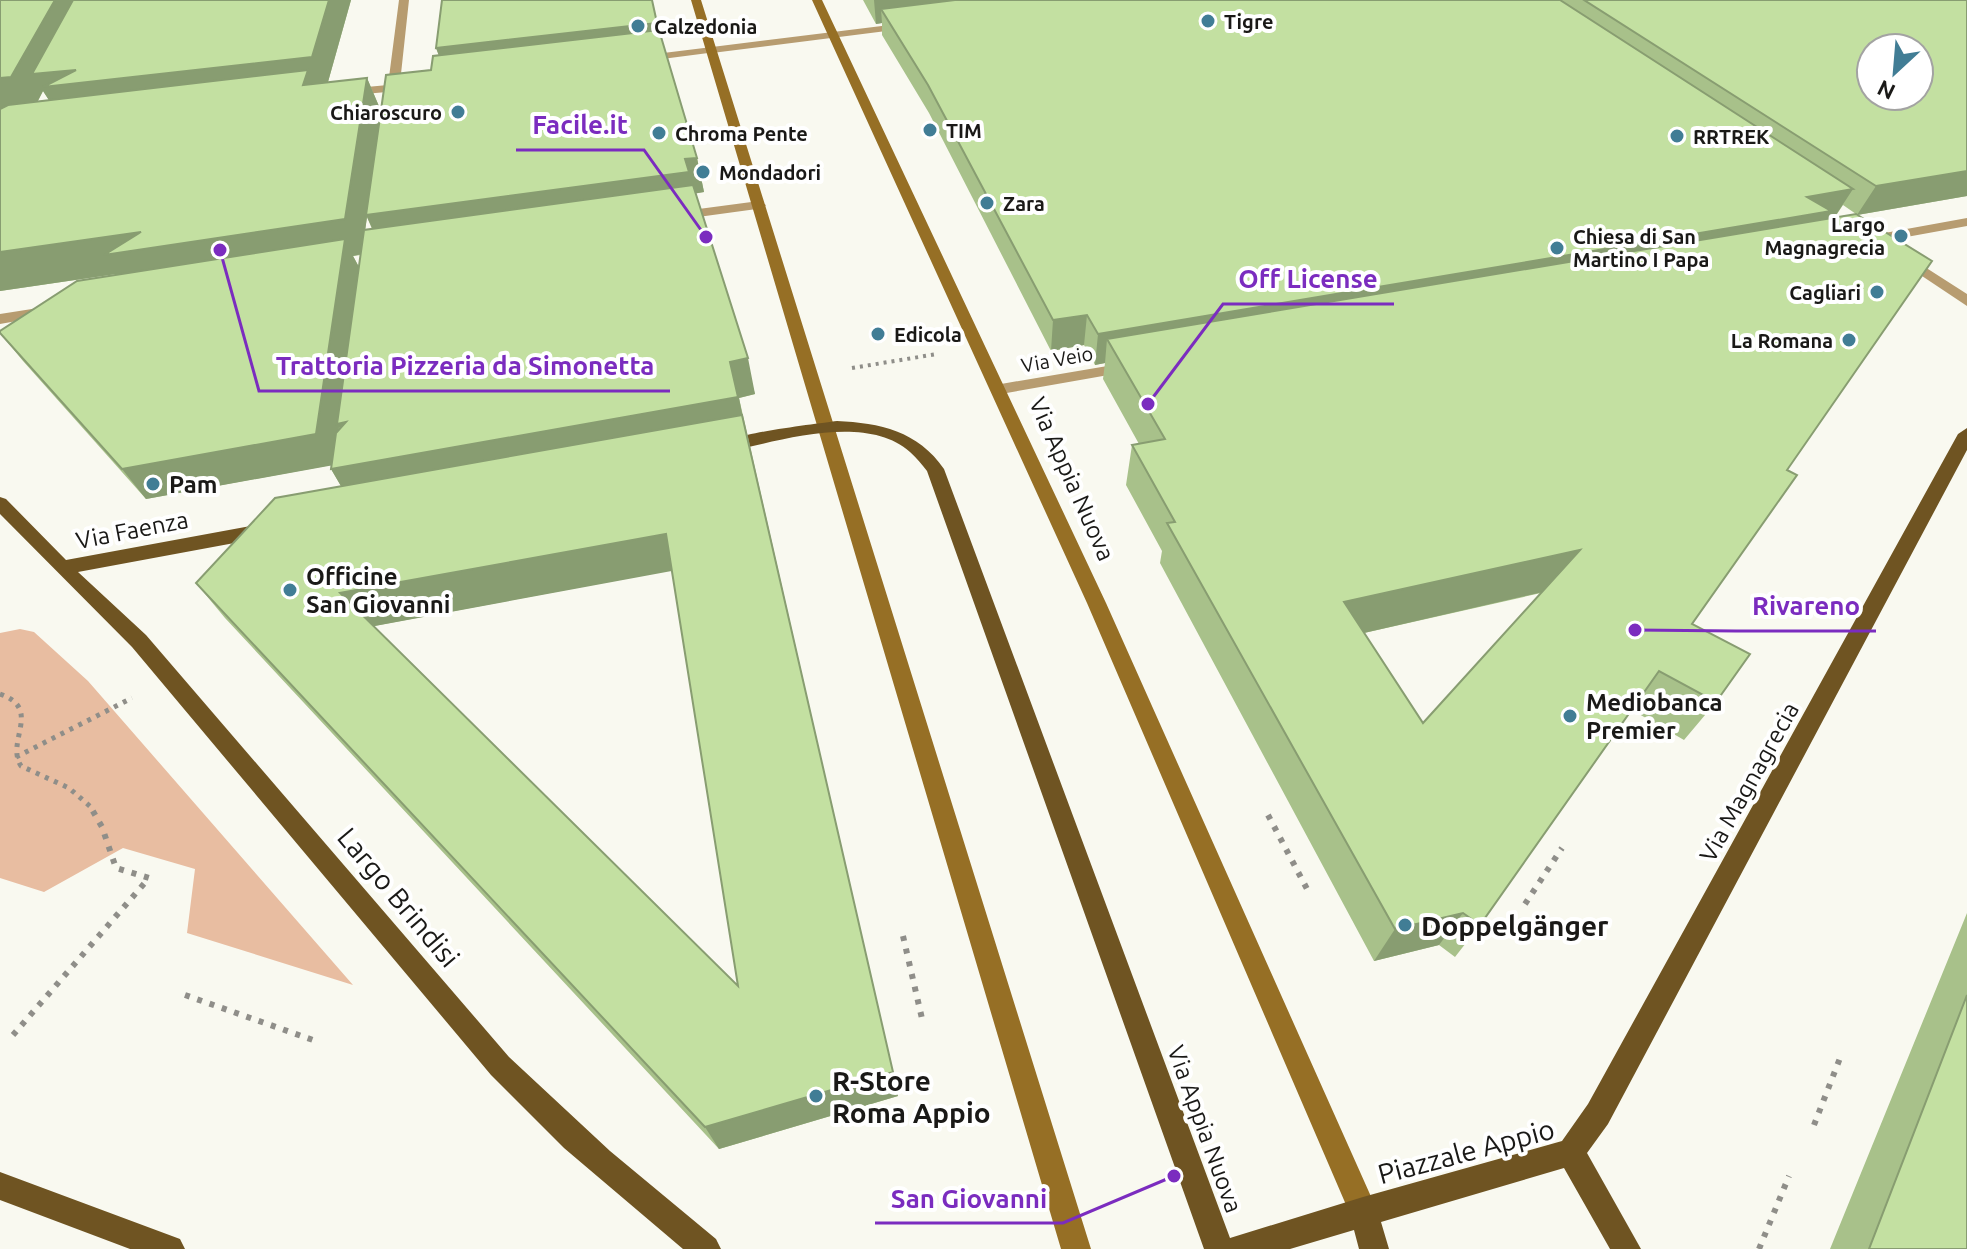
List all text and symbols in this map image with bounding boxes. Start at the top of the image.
place label: Tigre [1224,10,1273,33]
marker: Tigre [1199,12,1217,30]
place label: Calzedonia [654,15,757,38]
marker: Calzedonia [629,17,647,35]
north arrow [1855,32,1935,112]
text: N [1873,76,1899,105]
callout: Facile.it [516,100,644,150]
place label: Chiaroscuro [330,101,442,124]
marker: Chiaroscuro [449,103,467,121]
text: Facile.it [532,110,628,139]
place label: TIM [946,119,982,142]
marker: TIM [921,121,939,139]
place label: Chroma Pente [675,122,808,145]
marker: Chroma Pente [650,124,668,142]
place label: RRTREK [1693,125,1770,148]
marker: RRTREK [1668,127,1686,145]
place label: Mondadori [719,161,821,184]
marker: Mondadori [694,163,712,181]
place label: Zara [1003,192,1045,215]
marker: Zara [978,194,996,212]
place label: Largo Magnagrecia [1764,213,1885,259]
place label: Chiesa di San Martino I Papa [1573,225,1709,271]
marker: Largo Magnagrecia [1892,227,1910,245]
marker: Chiesa di San Martino I Papa [1548,239,1566,257]
callout: Off License [1223,254,1394,304]
text: Off License [1238,264,1378,293]
place label: Cagliari [1789,281,1861,304]
marker: Cagliari [1868,283,1886,301]
place label: Edicola [894,323,962,346]
marker: Edicola [869,325,887,343]
place label: La Romana [1731,329,1833,352]
marker: La Romana [1840,331,1858,349]
callout: Trattoria Pizzeria da Simonetta [259,341,670,391]
street label: Via Veio [1019,341,1095,377]
text: Trattoria Pizzeria da Simonetta [276,351,654,380]
street label: Via Appia Nuova [1024,393,1120,565]
place label: Pam [169,471,218,498]
marker: Pam [144,475,162,493]
street label: Via Faenza [73,506,191,554]
place label: Officine San Giovanni [306,563,451,618]
marker: Officine San Giovanni [281,581,299,599]
callout: Rivareno [1736,581,1876,631]
text: Rivareno [1752,591,1860,620]
place label: Mediobanca Premier [1586,689,1722,744]
street label: Via Magnagrecia [1694,698,1804,866]
marker: Mediobanca Premier [1561,707,1579,725]
street label: Largo Brindisi [332,821,466,973]
place label: Doppelgänger [1421,910,1609,941]
marker: Doppelgänger [1396,916,1414,934]
street label: Via Appia Nuova [1162,1042,1248,1216]
place label: R-Store Roma Appio [832,1065,991,1128]
marker: R-Store Roma Appio [807,1087,825,1105]
street label: Piazzale Appio [1374,1113,1558,1189]
callout: San Giovanni [875,1173,1063,1223]
text: San Giovanni [891,1184,1047,1213]

